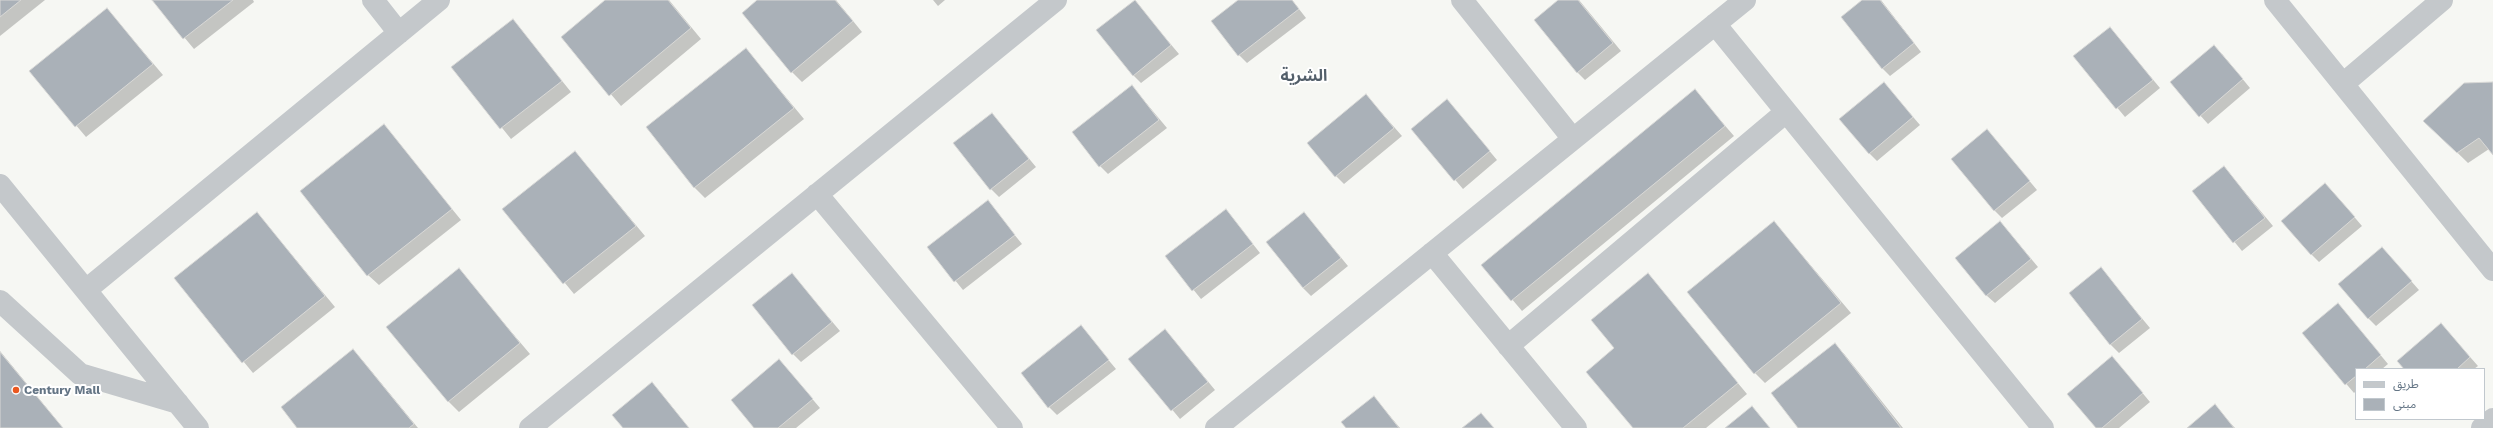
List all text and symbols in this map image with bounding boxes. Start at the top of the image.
district label: الشرية [1281,66,1327,86]
legend [2355,368,2485,420]
text: طريق [2393,377,2419,391]
place label: Century Mall [24,383,100,397]
marker: Century Mall [11,385,21,395]
text: مبنى [2393,397,2416,411]

